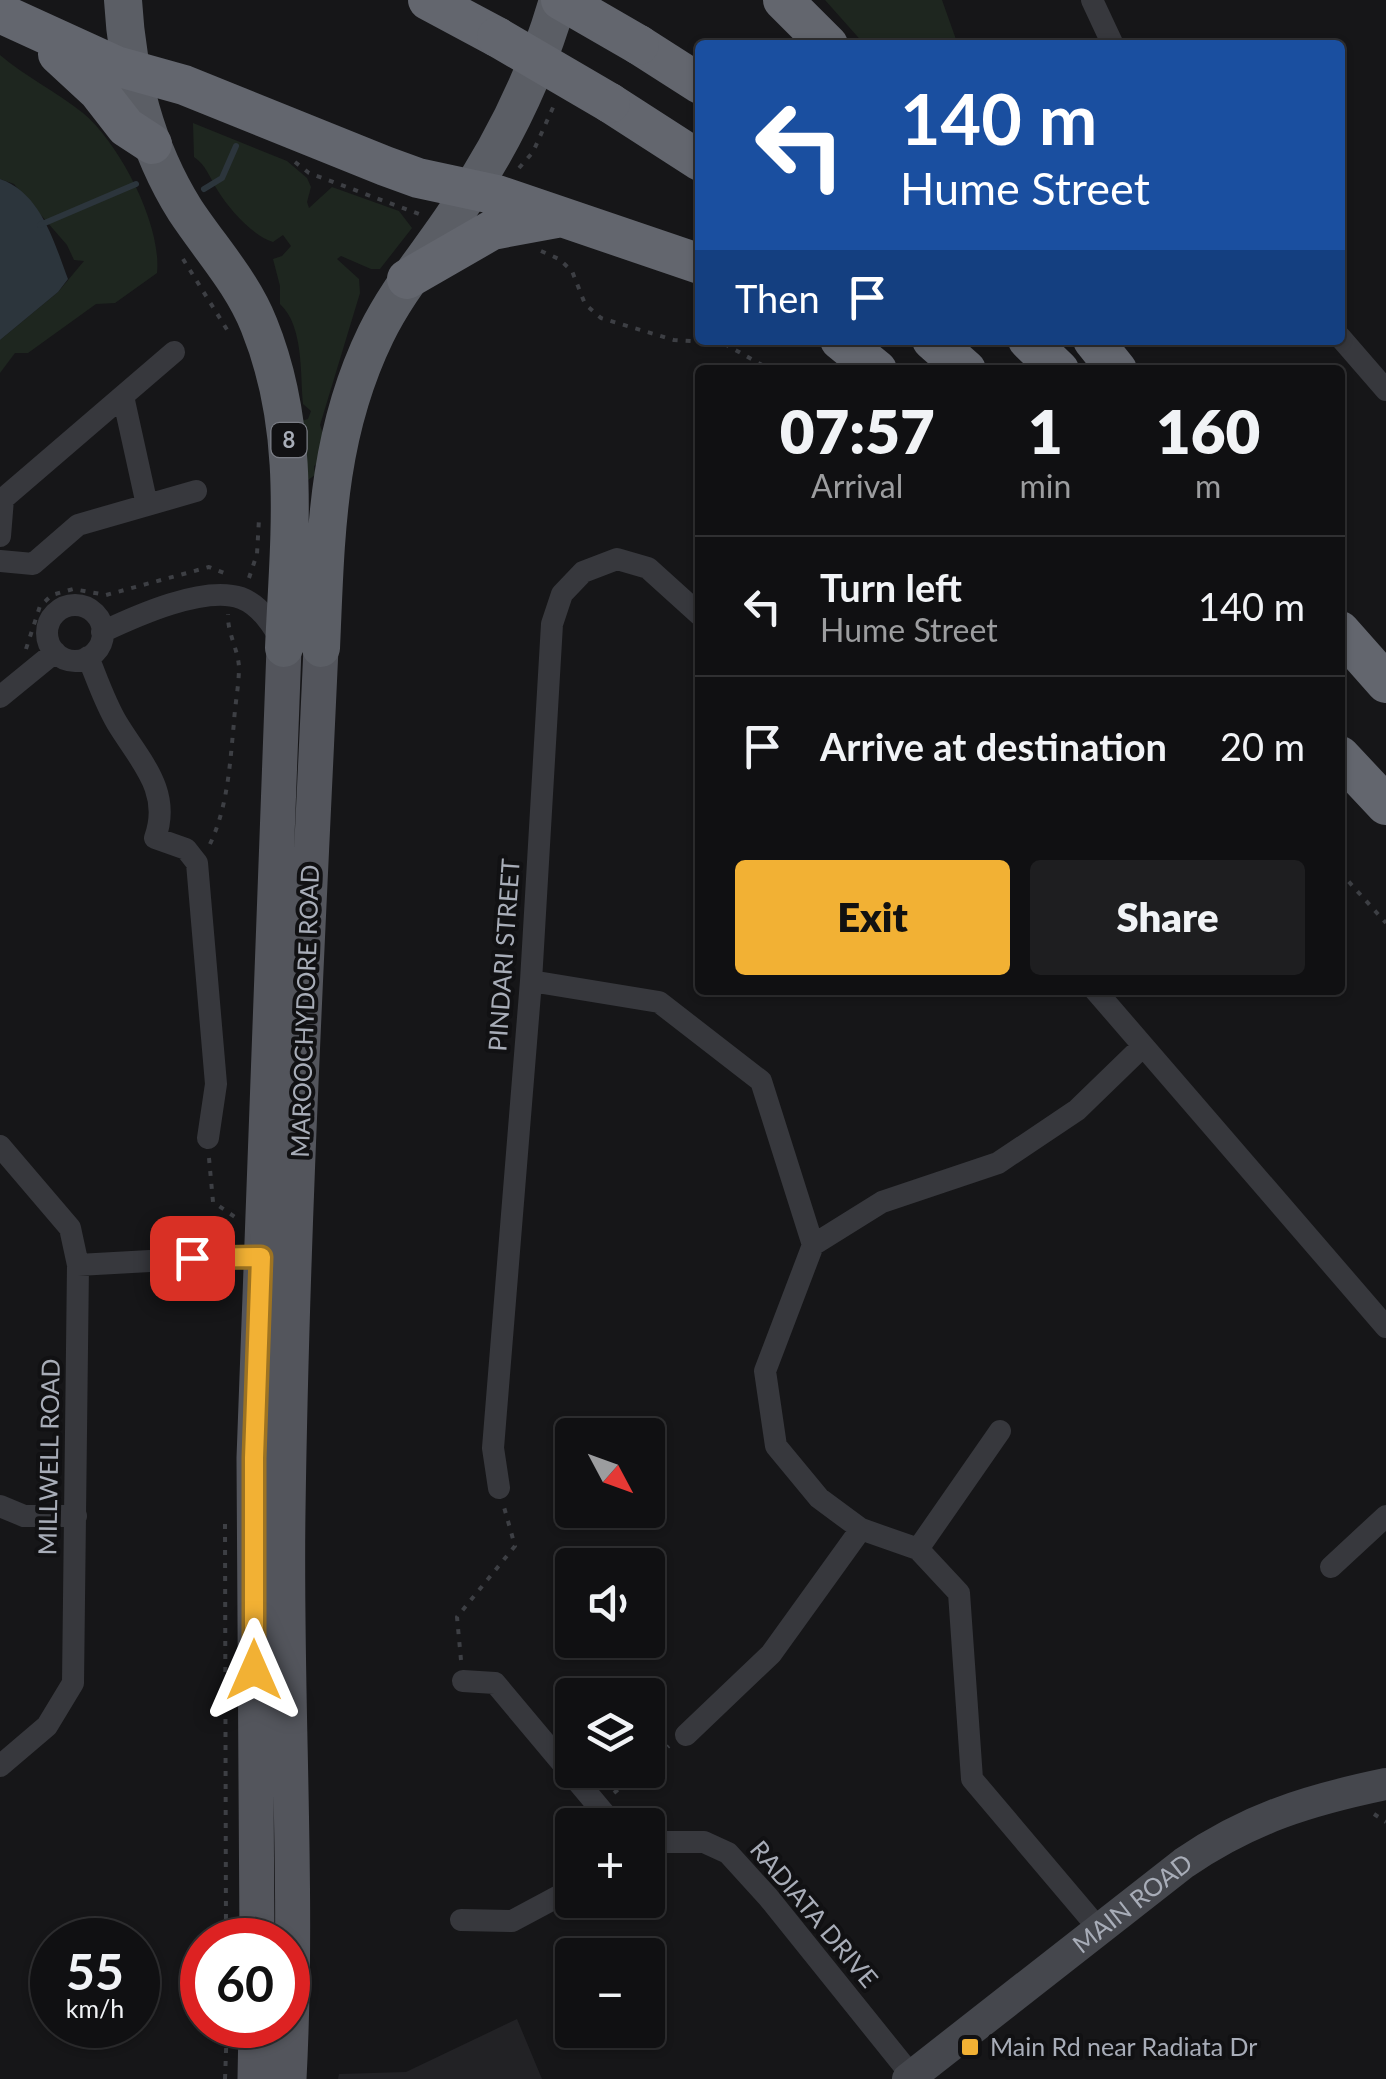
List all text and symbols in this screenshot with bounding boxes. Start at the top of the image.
text: 140 m [900,76,1097,160]
icon: left [735,80,865,210]
text: Hume Street [900,161,1150,215]
icon: arrive [840,270,895,325]
text: Then [735,275,820,321]
text: 07:57 [780,395,935,467]
text: 1 [1028,395,1063,467]
text: 160 [1156,395,1260,467]
road number: 8 [272,423,306,457]
text: Arrival [811,466,903,505]
text: min [1019,466,1071,505]
text: m [1195,466,1221,505]
text: Turn left [820,564,962,610]
icon: left [735,579,790,634]
text: 140 m [1198,583,1305,629]
text: Hume Street [820,610,998,649]
icon: arrive [735,719,790,774]
text: Arrive at destination [820,723,1167,769]
text: 20 m [1220,723,1305,769]
street label: PINDARI STREET [481,857,525,1052]
button: Exit [735,860,1010,975]
button: Share [1030,860,1305,975]
street label: MAROOCHYDORE ROAD [284,864,324,1158]
pin [150,1216,235,1301]
icon: arrive [165,1231,220,1286]
street label: MILLWELL ROAD [31,1358,65,1556]
north arrow [555,1418,665,1528]
map controls [555,1418,665,2048]
button: sound [555,1548,665,1658]
position arrow [202,1618,306,1722]
button: layers [555,1678,665,1788]
button: + [555,1808,665,1918]
street label: RADIATA DRIVE [745,1834,885,1993]
street label: MAIN ROAD [1066,1846,1198,1959]
speed limit sign: 60 [180,1918,310,2048]
button: − [555,1938,665,2048]
text: 55 [66,1941,124,2001]
text: km/h [66,1993,124,2023]
place label: Main Rd near Radiata Dr [990,2031,1257,2061]
marker: Main Rd near Radiata Dr [959,2036,981,2058]

